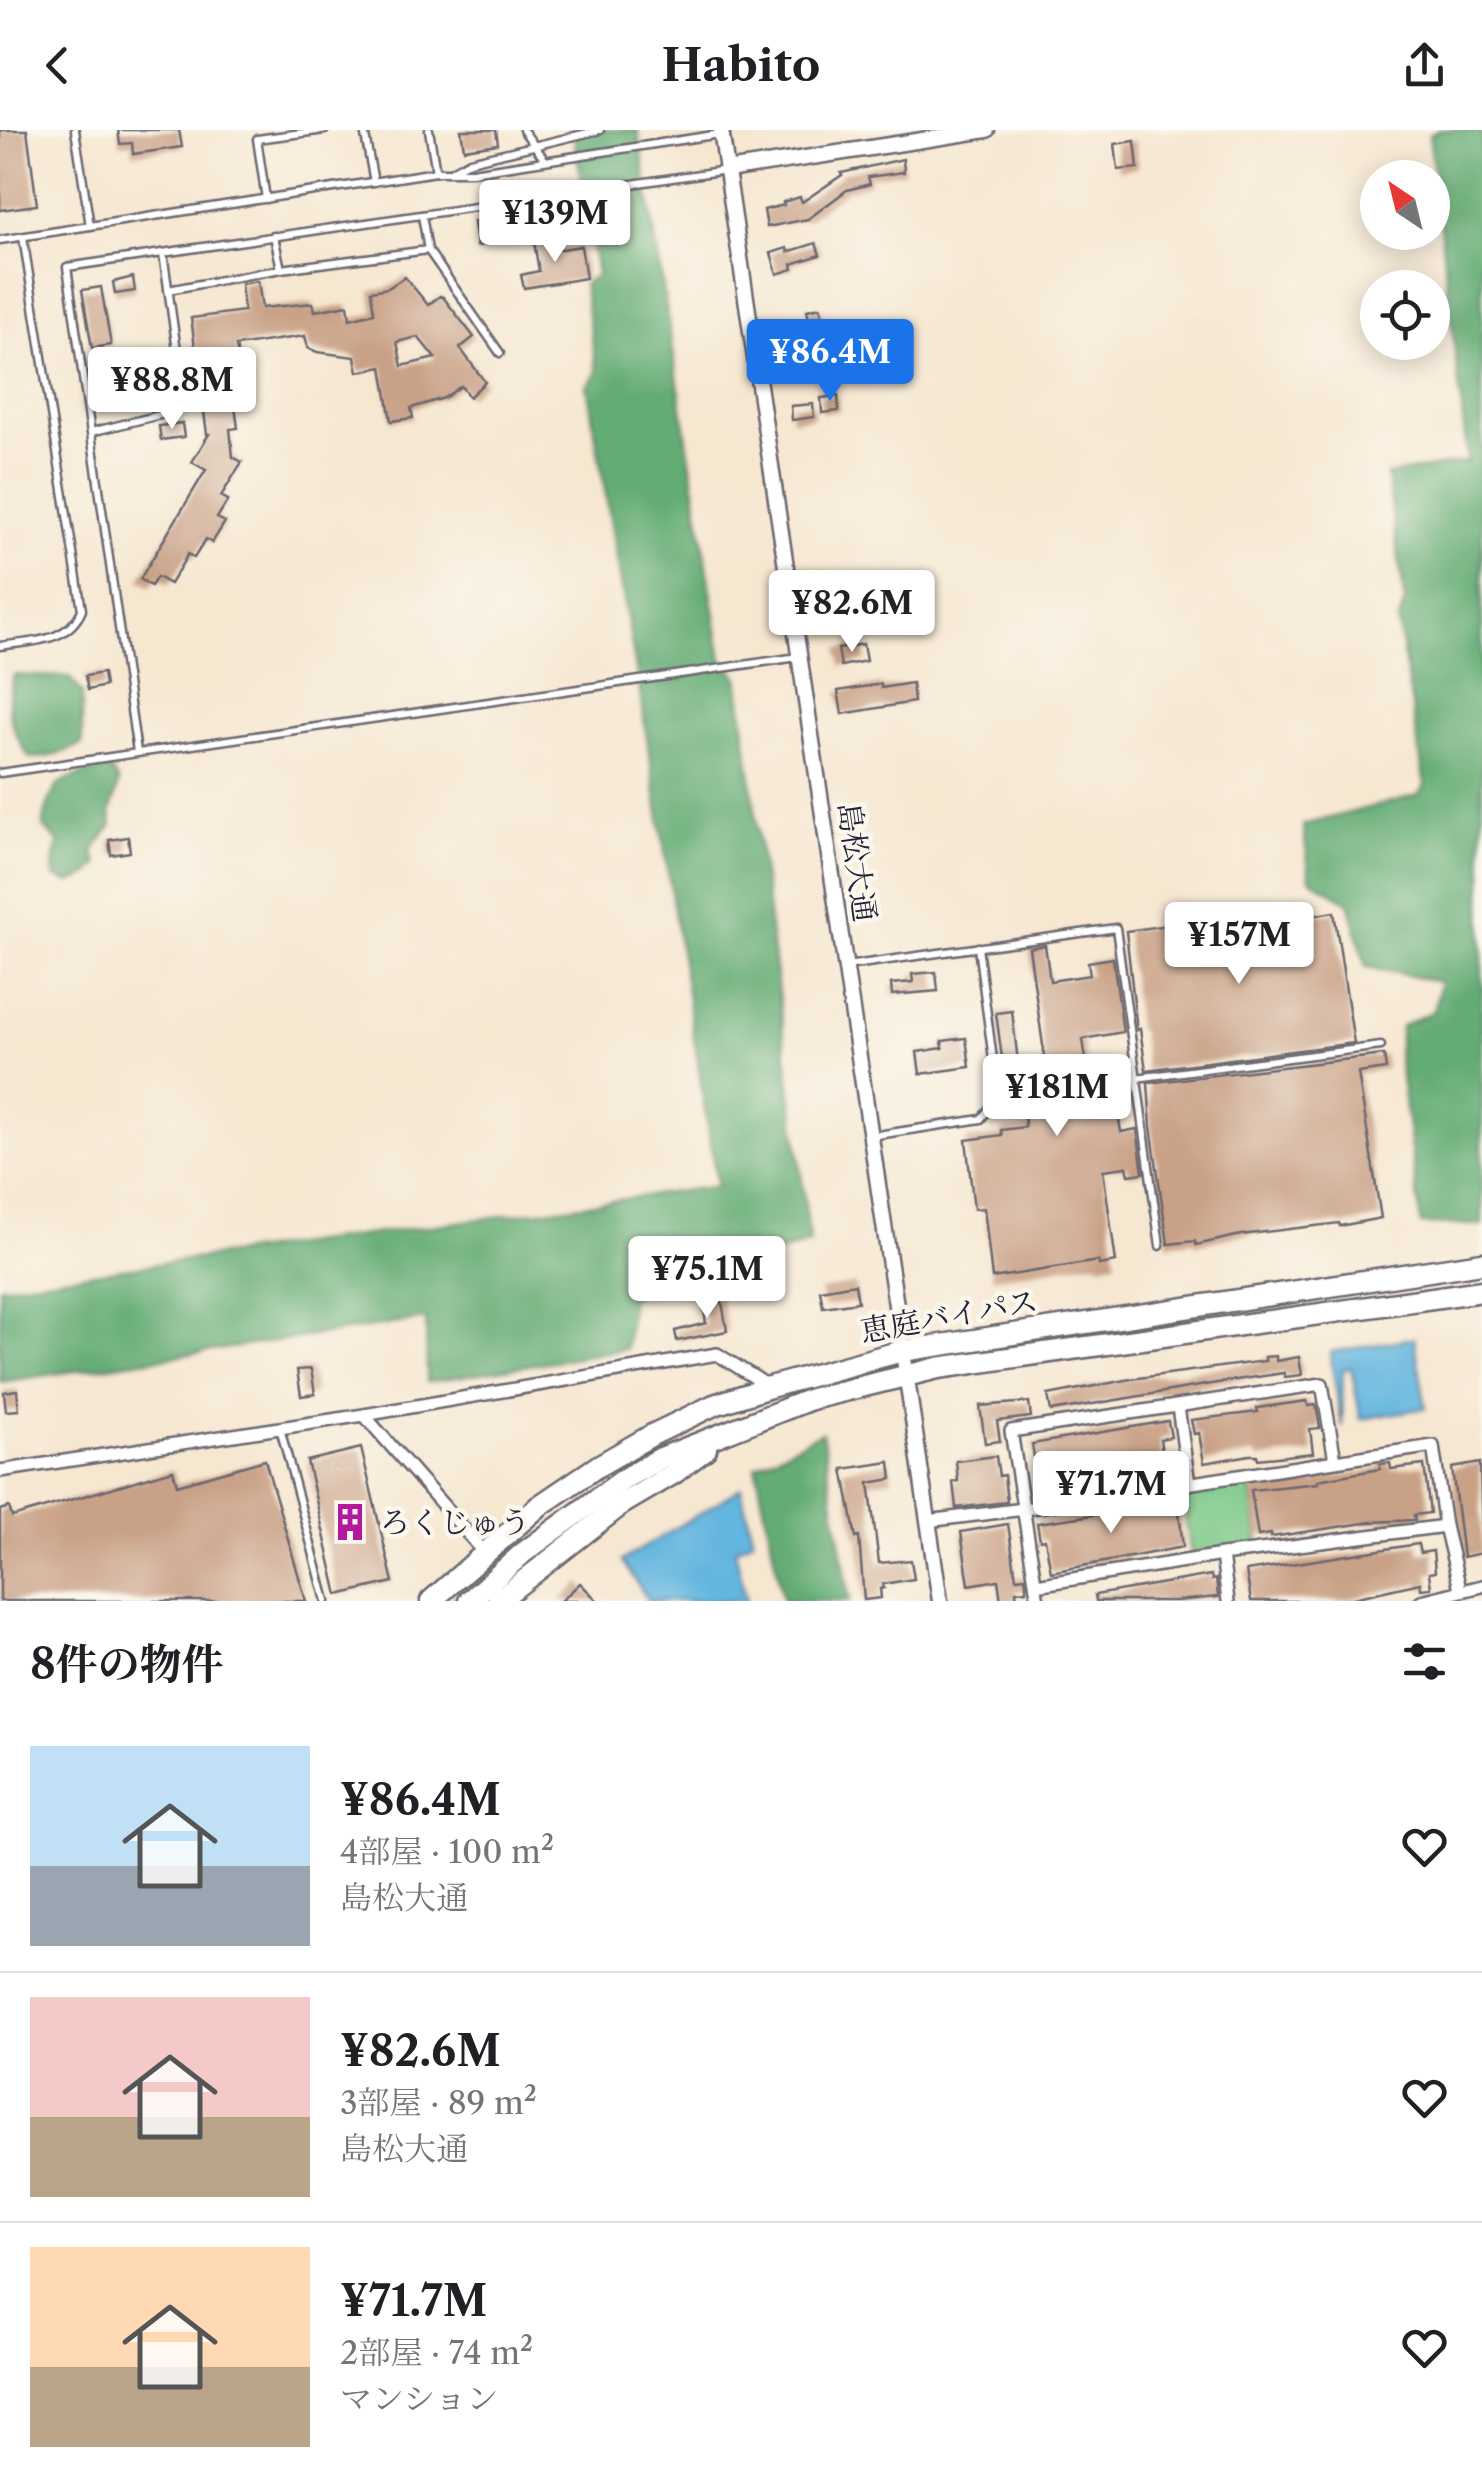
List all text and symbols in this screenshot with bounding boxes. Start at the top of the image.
text: Habito [662,37,820,93]
icon: back [30,38,85,93]
icon: share [1397,38,1452,93]
north arrow [1360,160,1450,250]
map controls [1360,160,1450,360]
pin: ¥139M [485,180,625,265]
text: ¥139M [501,193,609,232]
button: locate [1360,270,1450,360]
pin: ¥86.4M [749,319,911,404]
text: ¥86.4M [769,332,891,371]
pin: ¥88.8M [91,347,253,432]
text: ¥88.8M [110,360,234,399]
pin: ¥82.6M [771,570,933,655]
text: ¥82.6M [791,583,913,622]
street label: 島松大通 [830,800,884,924]
pin: ¥157M [1169,902,1309,987]
text: ¥157M [1187,915,1291,954]
pin: ¥181M [987,1054,1127,1139]
text: ¥181M [1005,1067,1109,1106]
pin: ¥75.1M [626,1236,788,1321]
text: ¥75.1M [650,1249,764,1288]
street label: 恵庭バイパス [857,1282,1041,1350]
pin: ¥71.7M [1030,1451,1192,1536]
text: ¥71.7M [1055,1464,1167,1503]
building icon: ろくじゅう [329,1501,371,1543]
place label: ろくじゅう [380,1504,530,1541]
icon: filters [1397,1634,1452,1689]
text: 8件の物件 [30,1638,224,1690]
text: ¥86.4M [340,1774,501,1826]
icon: home [110,1786,230,1906]
icon: heart [1397,1819,1452,1874]
text: 4部屋 · 100 m² [340,1832,554,1871]
text: 島松大通 [340,1878,468,1917]
text: ¥82.6M [340,2025,501,2077]
icon: home [110,2037,230,2157]
icon: heart [1397,2070,1452,2125]
text: 3部屋 · 89 m² [340,2083,537,2122]
text: 島松大通 [340,2129,468,2168]
text: ¥71.7M [340,2275,487,2327]
icon: home [110,2287,230,2407]
icon: heart [1397,2320,1452,2375]
text: 2部屋 · 74 m² [340,2333,533,2372]
text: マンション [340,2379,499,2418]

